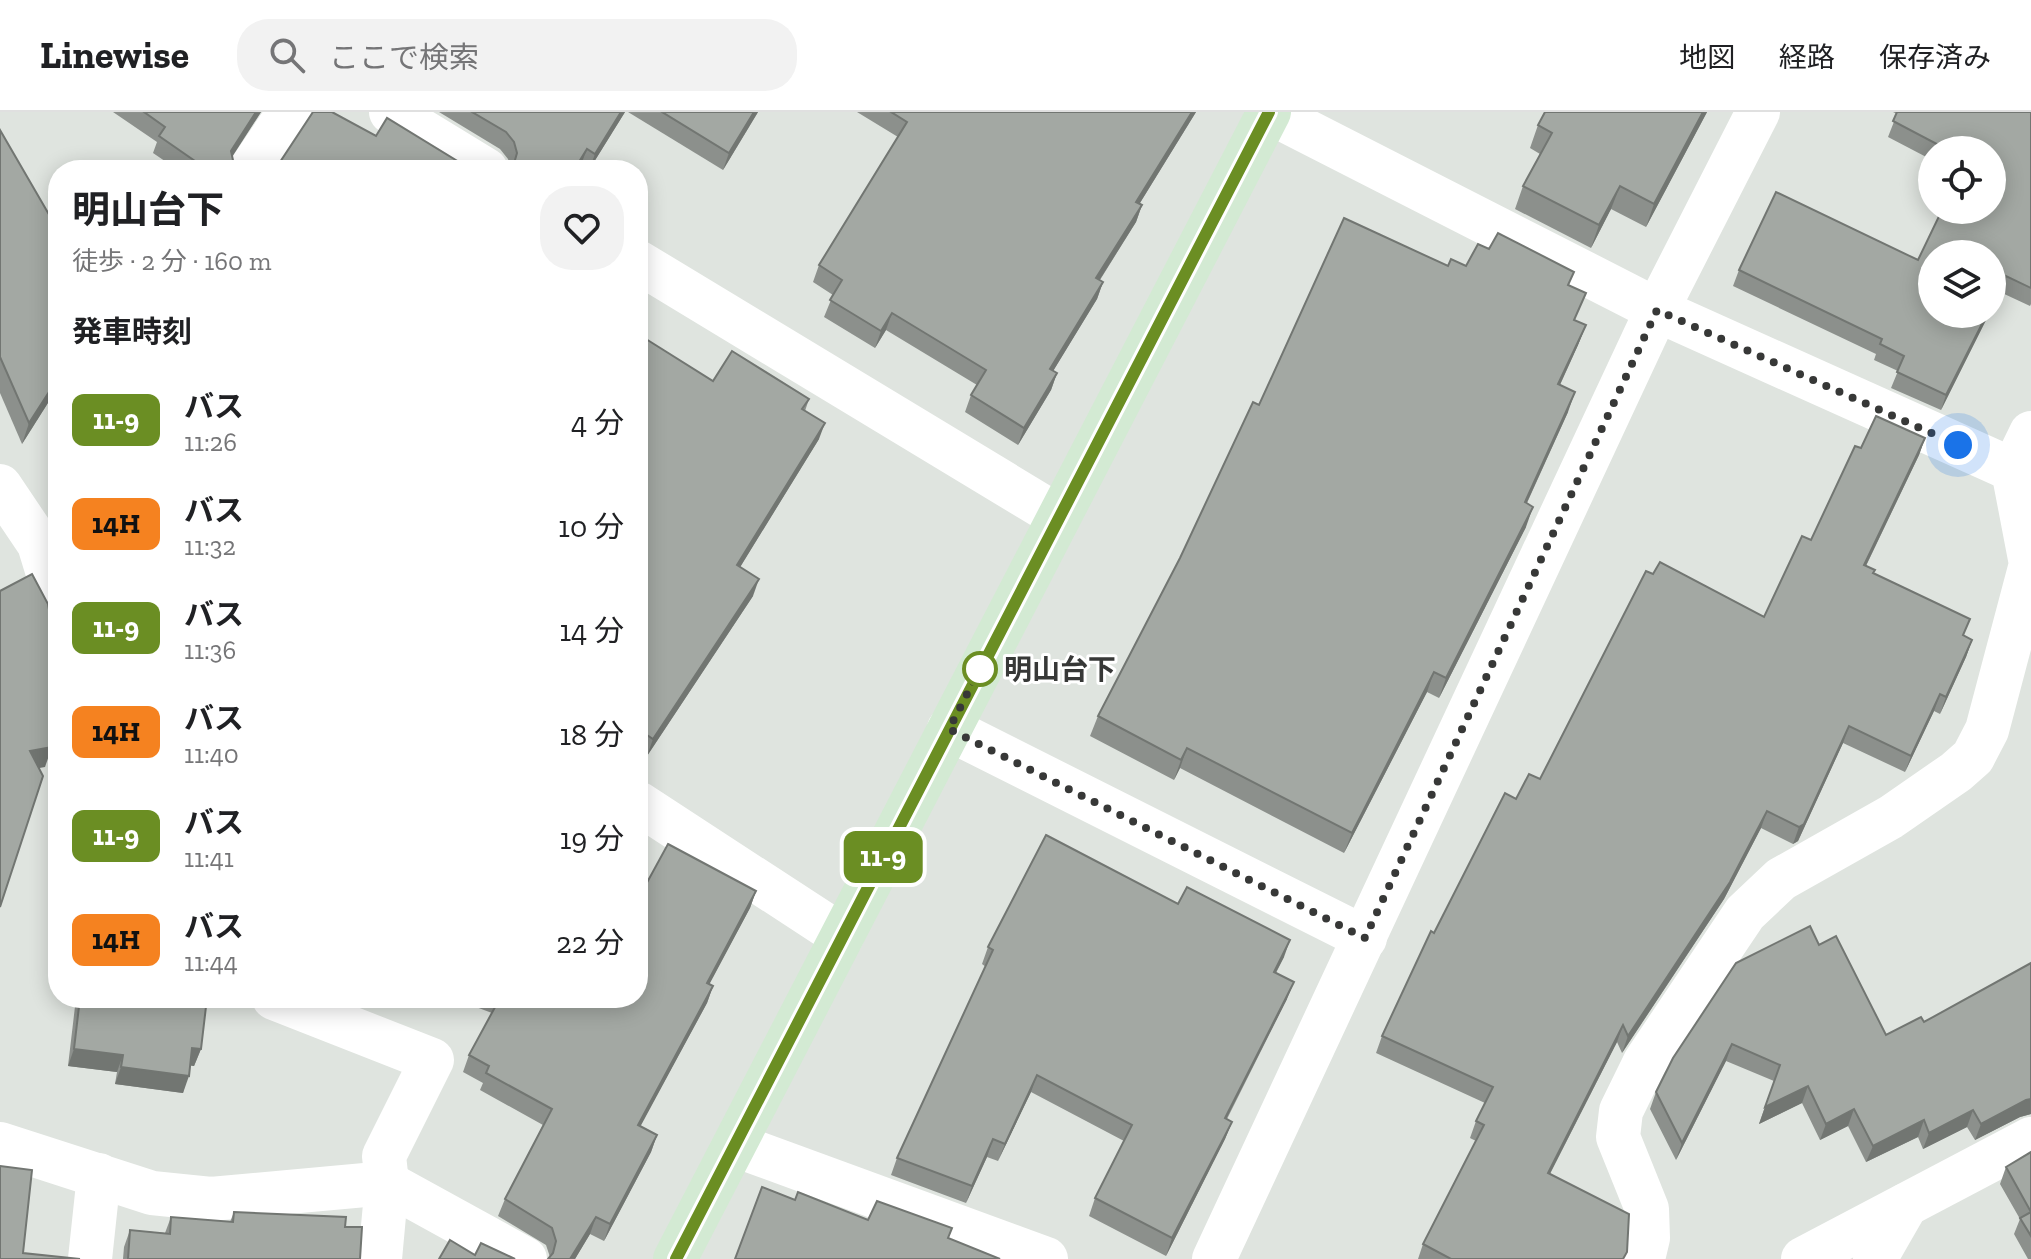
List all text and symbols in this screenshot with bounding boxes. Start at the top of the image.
search box [237,19,797,91]
text: Linewise [40,32,189,78]
icon: search [265,33,309,77]
text: ここで検索 [329,40,479,76]
text: 地図 [1679,41,1735,74]
text: 経路 [1779,41,1835,74]
text: 保存済み [1879,41,1991,74]
map controls [1918,136,2006,328]
button: locate [1918,136,2006,224]
button: heart [540,186,624,270]
text: 明山台下 [72,187,224,233]
button: layers [1918,240,2006,328]
text: 徒歩 · 2 分 · 160 m [72,245,271,277]
text: 発車時刻 [72,314,192,350]
text: バス [184,389,244,425]
text: 11-9 [93,403,139,436]
text: 4 分 [571,405,624,441]
your location [1938,425,1978,465]
text: 11:26 [184,426,237,458]
text: バス [184,493,244,529]
text: 14H [92,507,140,540]
text: 10 分 [558,509,624,545]
text: 11:32 [184,530,236,562]
text: バス [184,597,244,633]
text: 11-9 [93,611,139,644]
text: 14 分 [559,613,624,649]
text: 11:36 [184,634,236,666]
marker: 明山台下 [963,652,997,686]
place label: 明山台下 [1004,653,1116,686]
text: バス [184,701,244,737]
text: 14H [92,715,140,748]
text: 18 分 [560,717,624,753]
text: 11:40 [184,738,239,770]
text: バス [184,805,244,841]
text: 11-9 [93,819,139,852]
text: 19 分 [560,821,624,857]
line badge: 11-9 [827,831,939,883]
text: 11-9 [860,840,906,873]
text: 11:41 [184,842,234,874]
text: バス [184,909,244,945]
text: 14H [92,923,140,956]
text: 22 分 [556,925,624,961]
text: 11:44 [184,946,238,978]

